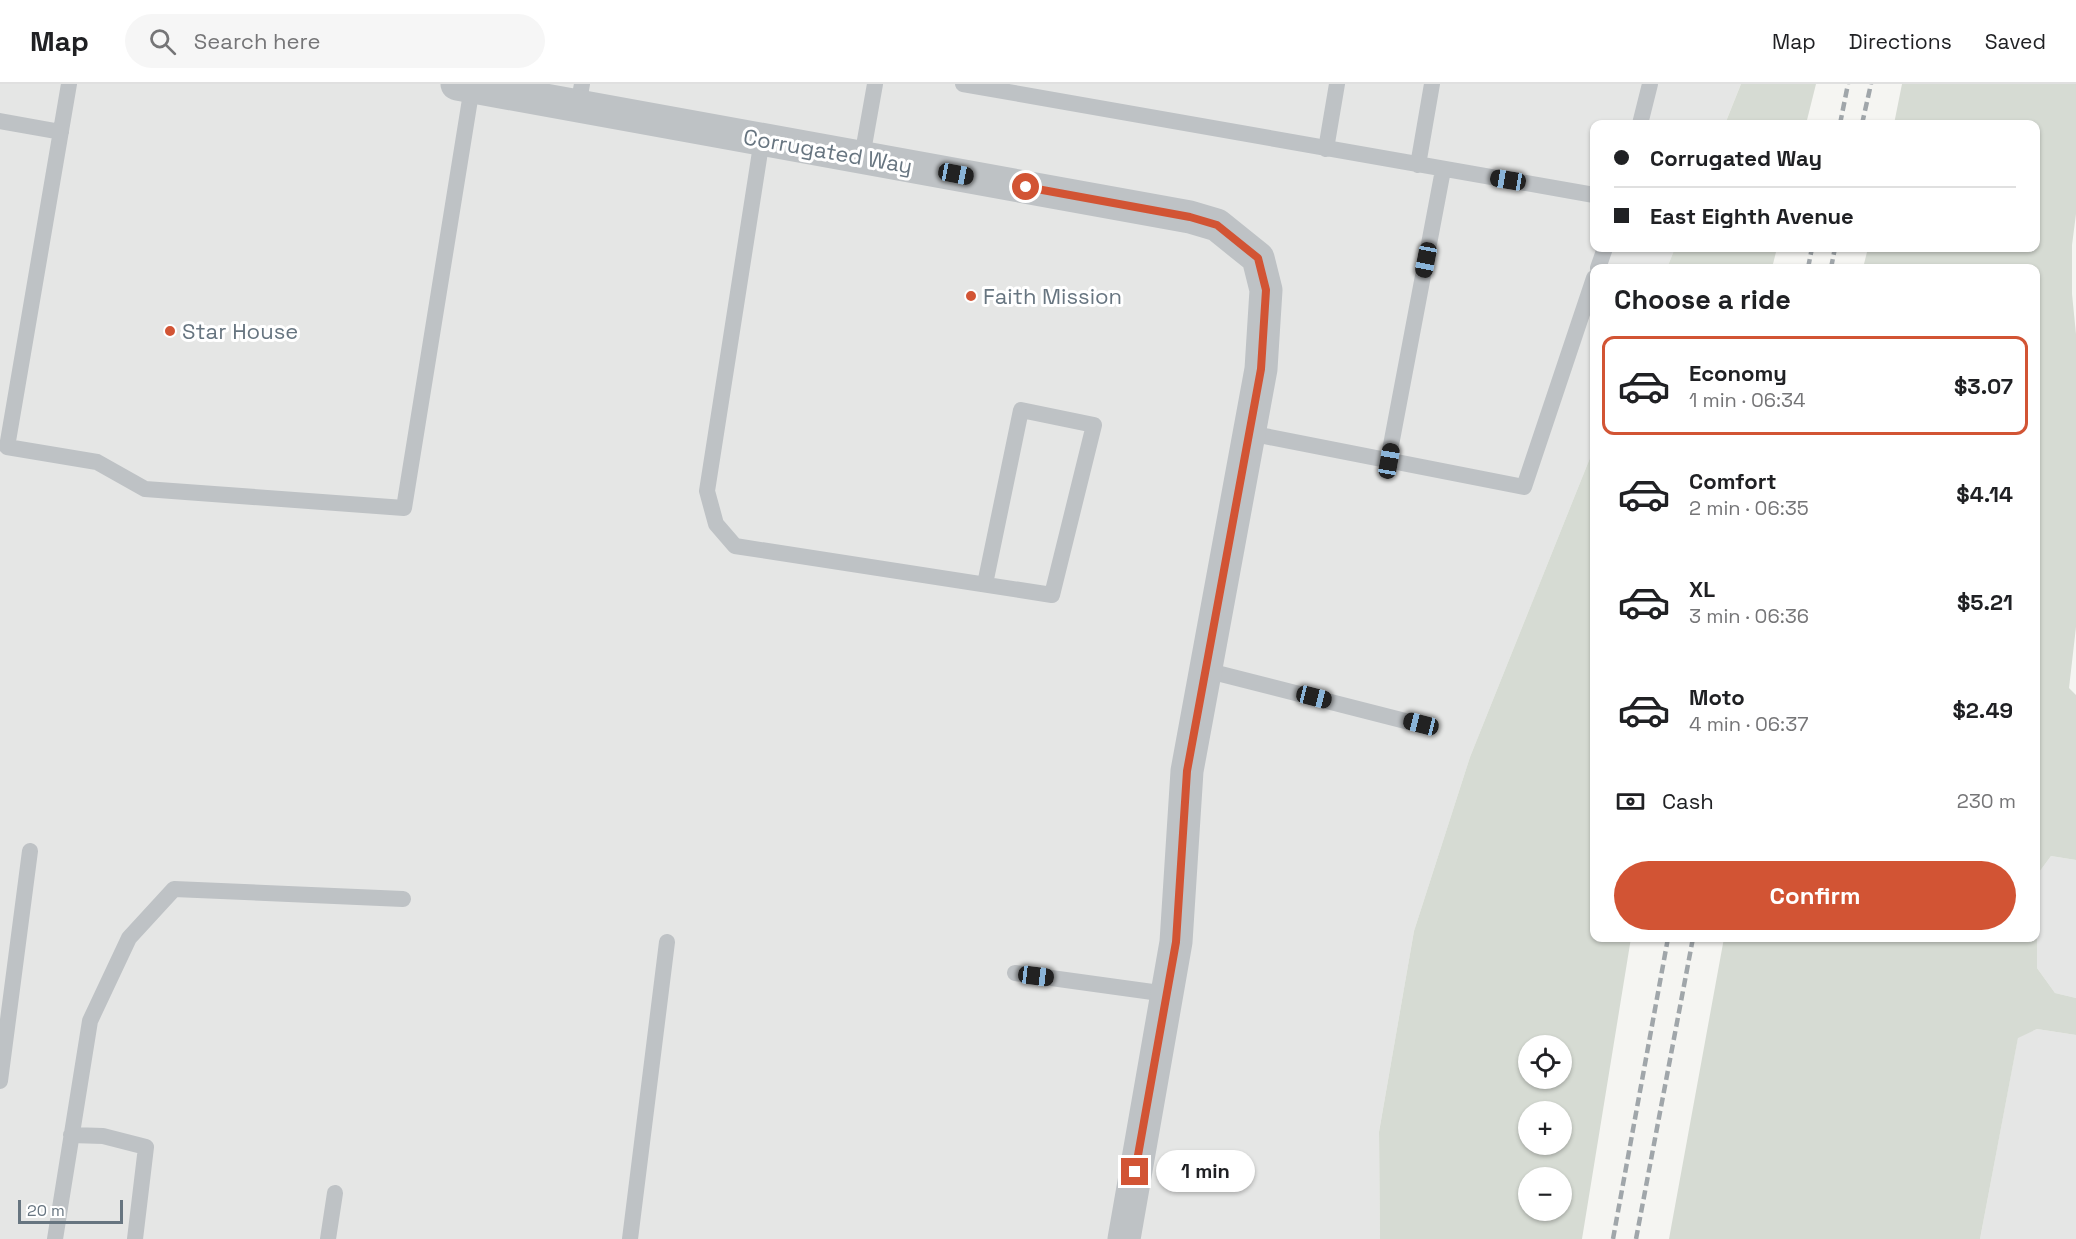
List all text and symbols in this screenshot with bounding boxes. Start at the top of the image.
search box [125,14,545,68]
text: Map [30,23,89,59]
icon: search [146,25,179,58]
text: Search here [194,27,321,55]
text: Map [1772,28,1816,55]
text: Directions [1849,28,1952,55]
text: Saved [1985,28,2046,55]
street label: Corrugated Way [741,122,915,180]
text: Corrugated Way [1650,144,1822,172]
car [937,162,975,186]
car [1489,168,1527,192]
route start [1012,173,1039,200]
text: East Eighth Avenue [1650,202,1854,230]
car [1414,241,1438,279]
place label: Faith Mission [983,282,1122,310]
text: Choose a ride [1614,282,1791,317]
marker: Faith Mission [964,289,978,303]
place label: Star House [182,317,298,345]
marker: Star House [163,324,177,338]
icon: car [1617,359,1671,413]
text: Economy [1689,359,1787,387]
text: $3.07 [1954,372,2013,400]
text: 1 min · 06:34 [1689,387,1806,413]
car [1377,442,1401,480]
icon: car [1617,467,1671,521]
text: Comfort [1689,467,1777,495]
text: $4.14 [1956,480,2013,508]
text: 2 min · 06:35 [1689,495,1809,521]
icon: car [1617,575,1671,629]
text: XL [1689,575,1715,603]
text: $5.21 [1957,588,2013,616]
text: 3 min · 06:36 [1689,603,1809,629]
icon: car [1617,683,1671,737]
text: Moto [1689,683,1745,711]
car [1294,684,1334,710]
text: $2.49 [1952,696,2013,724]
car [1401,711,1441,737]
text: 4 min · 06:37 [1689,711,1809,737]
icon: cash [1614,785,1647,818]
text: Cash [1662,787,1714,815]
text: 230 m [1957,788,2016,814]
button: Confirm [1614,861,2016,930]
car [1017,965,1055,987]
map controls [1518,1035,1572,1221]
button: locate [1518,1035,1572,1089]
button: + [1518,1101,1572,1155]
callout: 1 min [1156,1151,1255,1193]
route end [1121,1158,1148,1185]
text: 1 min [1181,1158,1230,1184]
button: − [1518,1167,1572,1221]
scale bar [18,1197,123,1224]
text: 20 m [27,1200,65,1221]

